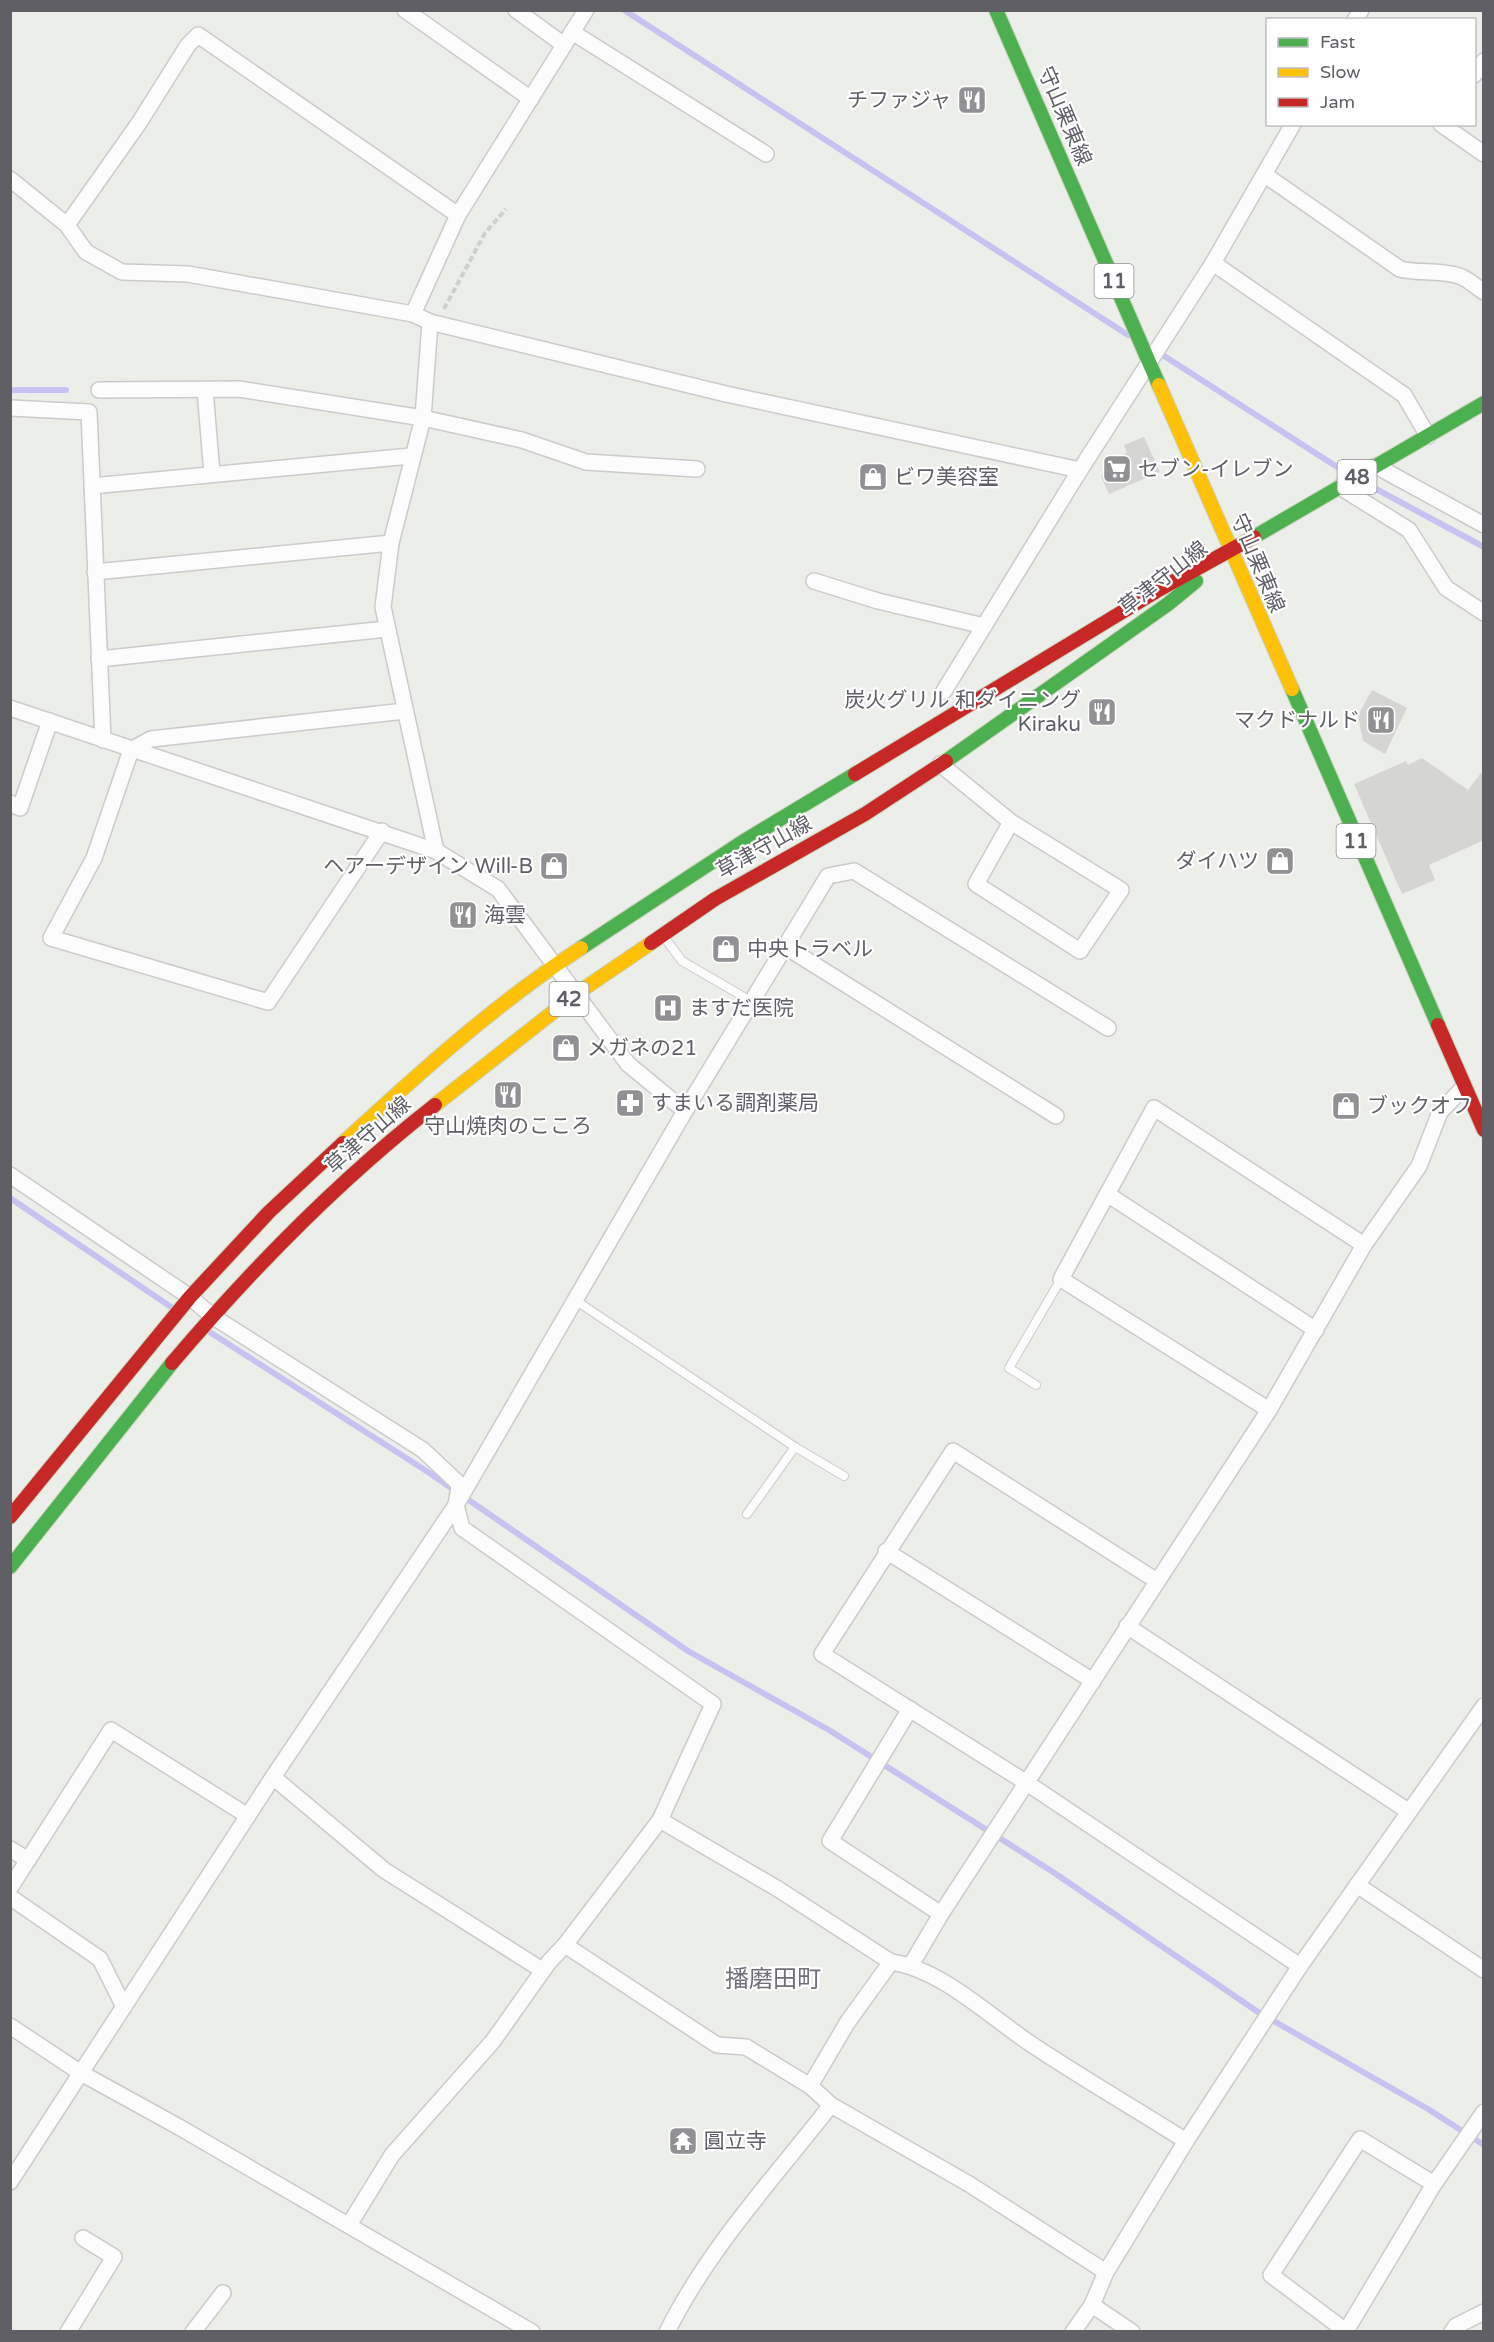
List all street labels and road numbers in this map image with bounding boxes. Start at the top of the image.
street label: 守山栗東線 [1033,63,1097,169]
road number: 11 [1094,264,1134,298]
road number: 48 [1338,460,1376,494]
street label: 守山栗東線 [1226,510,1290,616]
street label: 草津守山線 [1114,536,1212,621]
street label: 草津守山線 [712,811,816,884]
road number: 11 [1336,824,1376,858]
road number: 42 [550,982,588,1016]
street label: 草津守山線 [321,1092,416,1179]

